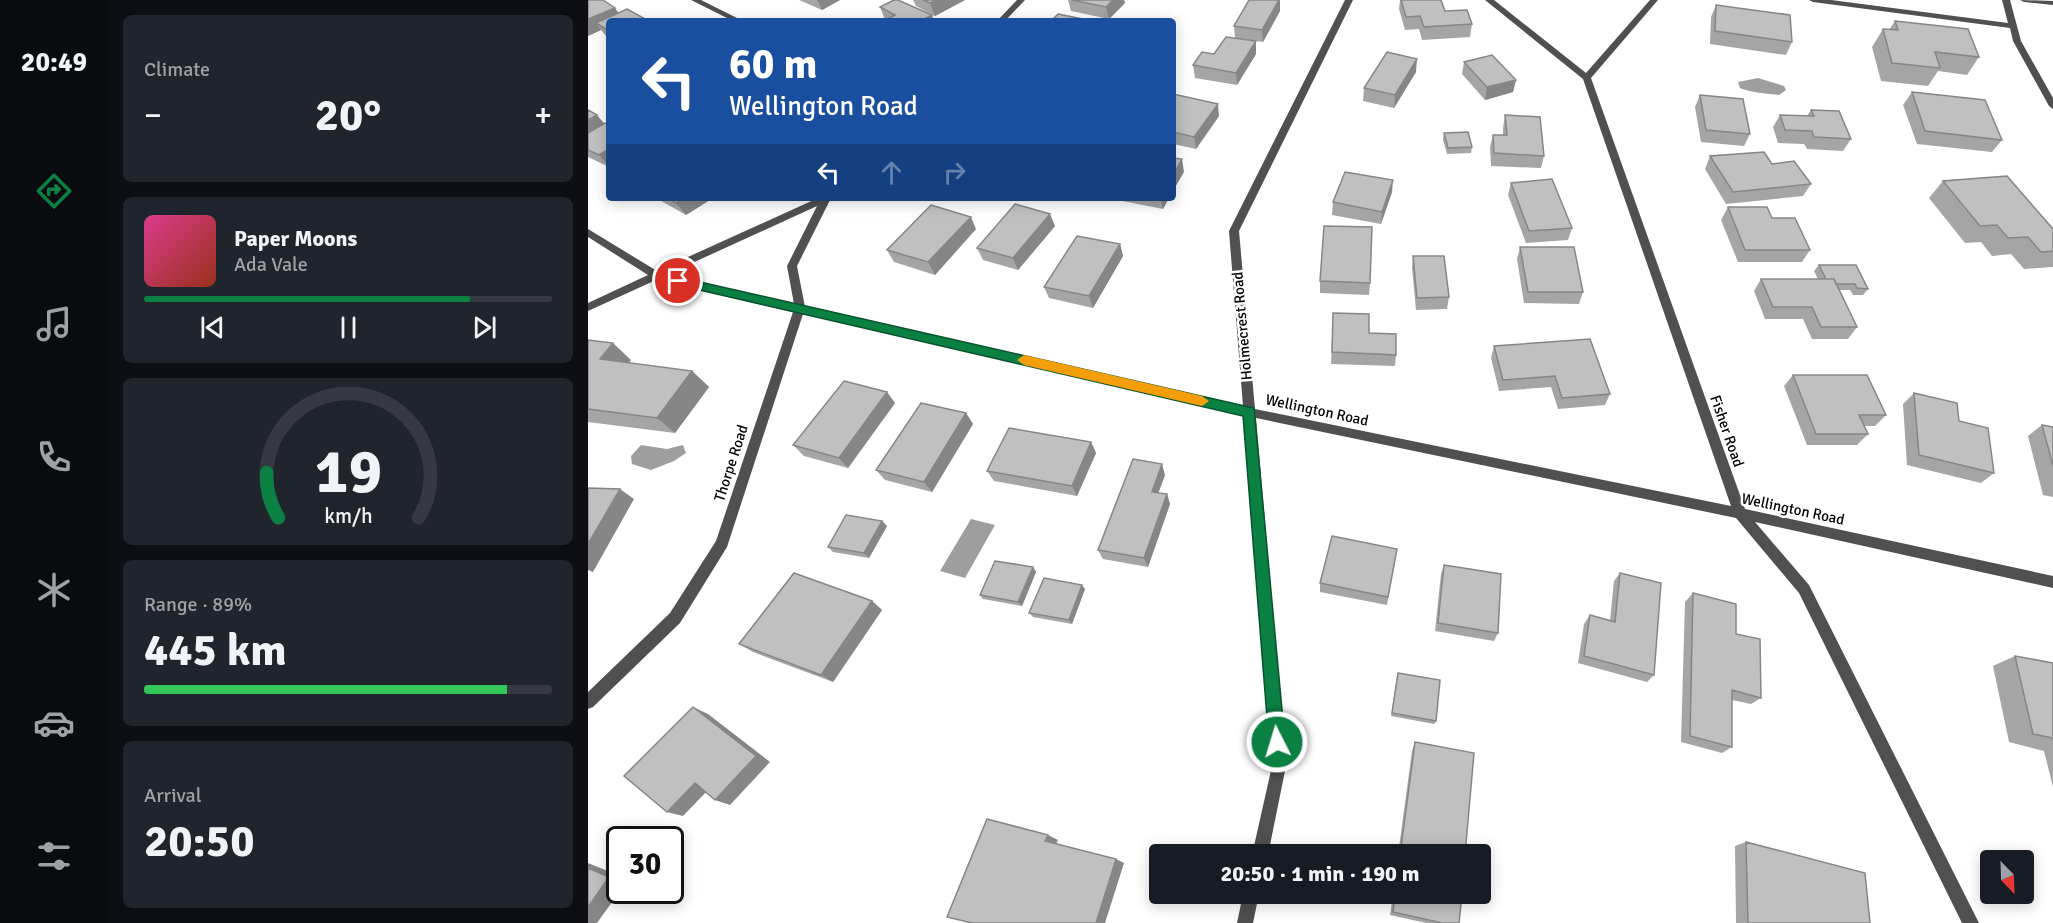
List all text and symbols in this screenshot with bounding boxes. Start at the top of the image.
text: 60 m [729,39,818,90]
icon: left [630,42,708,120]
text: 20:49 [21,46,87,79]
text: Climate [144,57,210,82]
text: 20° [315,88,381,143]
text: Wellington Road [729,90,918,123]
text: − [144,95,162,136]
text: + [534,95,552,136]
icon: left [812,156,845,189]
icon: ahead [875,156,908,189]
icon: right [938,156,971,189]
icon: directions [33,170,75,212]
text: Paper Moons [234,225,357,252]
text: Ada Vale [234,252,308,277]
pin [652,255,703,306]
icon: arrive [661,264,694,297]
street label: Holmecrest Road [1228,271,1256,381]
icon: music [33,303,75,345]
icon: previous [196,311,229,344]
icon: pause [332,311,365,344]
icon: next [468,311,501,344]
street label: Wellington Road [1264,390,1370,430]
street label: Fisher Road [1706,393,1748,469]
street label: Thorpe Road [710,422,752,504]
text: 19 [314,434,382,511]
icon: phone [33,436,75,478]
street label: Wellington Road [1740,489,1846,529]
text: km/h [324,504,372,530]
icon: climate [33,569,75,611]
text: Range · 89% [144,592,252,617]
text: 445 km [144,623,287,678]
icon: car [33,702,75,744]
position arrow [1245,710,1309,774]
text: Arrival [144,783,202,808]
text: 20:50 [144,814,254,869]
speed limit sign: 30 [606,826,684,904]
icon: filters [33,835,75,877]
north arrow [1980,850,2034,904]
map controls [1980,850,2034,904]
text: 20:50 · 1 min · 190 m [1220,860,1420,887]

